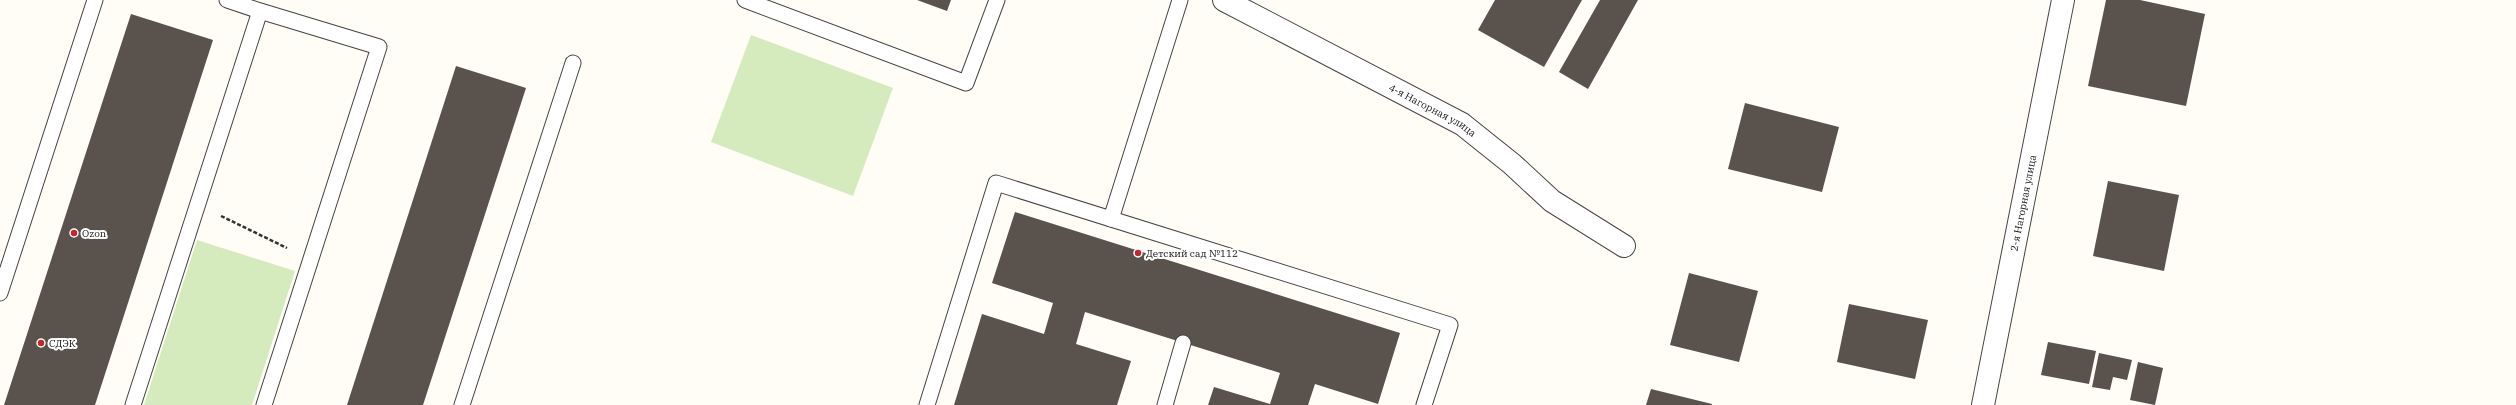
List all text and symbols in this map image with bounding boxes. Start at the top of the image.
street label: 4-я Нагорная улица [1387,81,1479,140]
street label: 2-я Нагорная улица [2008,153,2039,252]
place label: Ozon [82,227,107,240]
marker: Ozon [69,228,79,238]
place label: Детский сад №112 [1146,247,1238,260]
marker: Детский сад №112 [1133,248,1143,258]
place label: СДЭК [49,337,76,350]
marker: СДЭК [36,338,46,348]

